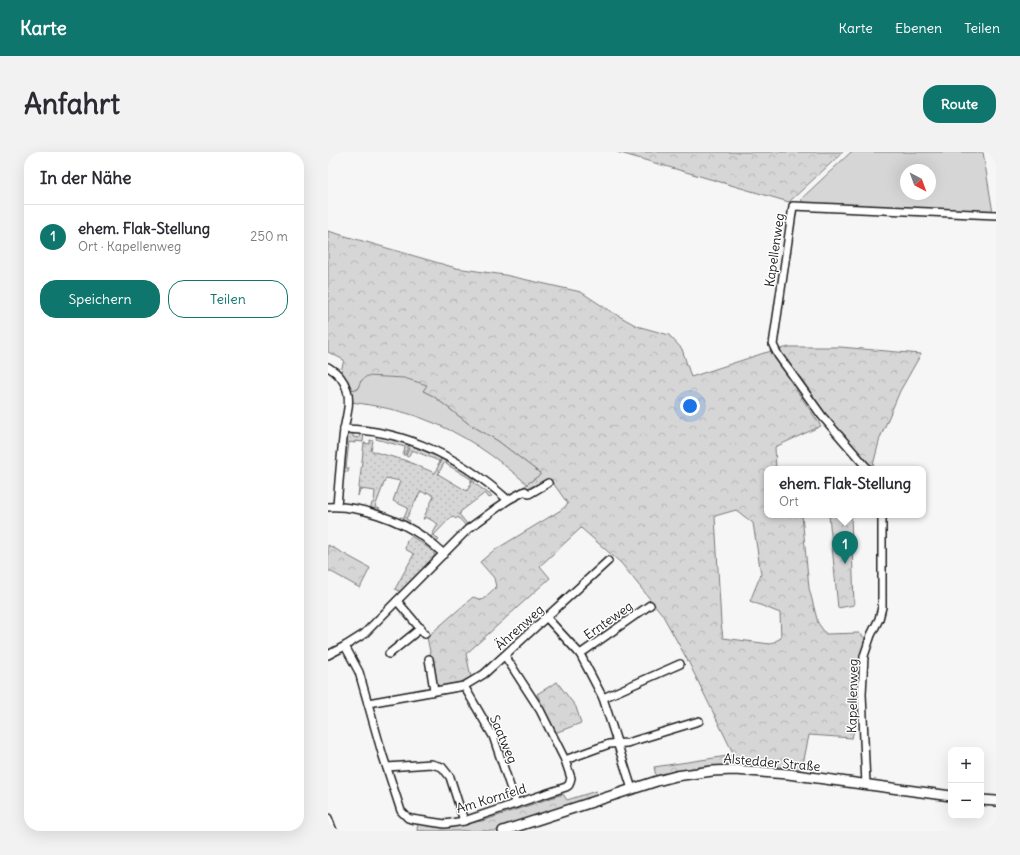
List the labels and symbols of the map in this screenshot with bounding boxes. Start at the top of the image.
north arrow [900,164,936,200]
street label: Kapellenweg [761,212,788,288]
your location [680,396,700,416]
pin: 1 [832,531,858,564]
street label: Ernteweg [580,597,636,643]
street label: Ährenweg [491,600,547,654]
street label: Kapellenweg [843,659,862,733]
street label: Saatweg [486,712,521,766]
street label: Alstedder Straße [723,750,821,775]
street label: Am Kornfeld [454,780,529,817]

